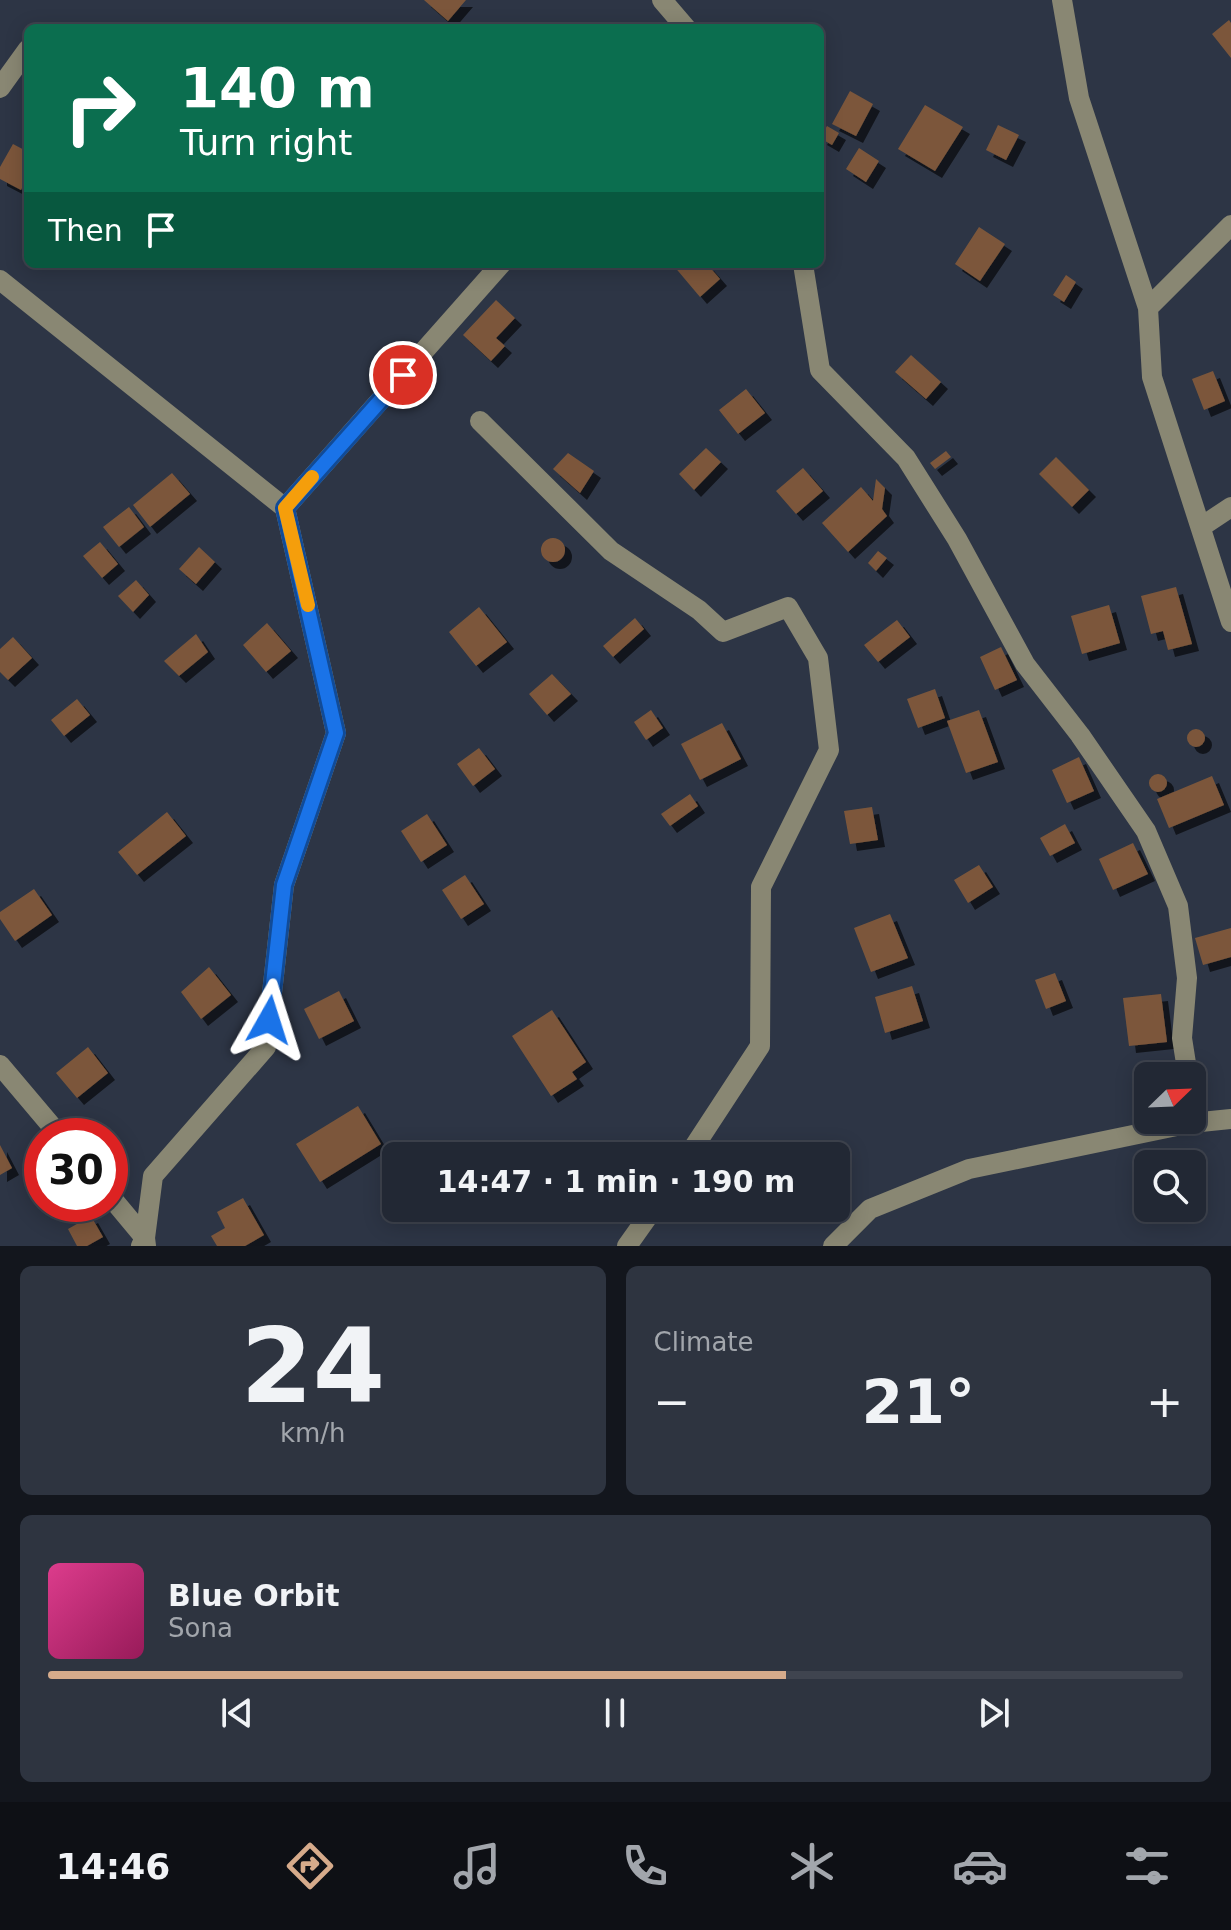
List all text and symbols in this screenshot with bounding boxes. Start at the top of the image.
text: 140 m [180,55,375,120]
icon: right [48,56,152,160]
text: Turn right [180,122,352,163]
icon: arrive [139,208,183,252]
text: Then [48,213,123,248]
pin [369,341,437,409]
icon: arrive [381,353,425,397]
position arrow [227,978,311,1062]
north arrow [1134,1062,1206,1134]
map controls [1134,1062,1206,1222]
speed limit sign: 30 [24,1118,128,1222]
button: search [1134,1150,1206,1222]
text: 14:47 · 1 min · 190 m [437,1164,795,1199]
text: 24 [240,1305,385,1427]
text: Climate [654,1327,754,1357]
text: 21° [862,1367,975,1437]
text: − [654,1376,690,1427]
text: + [1146,1376,1183,1427]
text: km/h [280,1418,346,1448]
text: Blue Orbit [168,1578,340,1613]
text: Sona [168,1613,233,1643]
icon: previous [215,1691,259,1735]
icon: pause [593,1691,637,1735]
icon: next [972,1691,1016,1735]
icon: directions [282,1838,338,1894]
icon: music [449,1838,505,1894]
icon: phone [617,1838,673,1894]
icon: climate [784,1838,840,1894]
icon: car [952,1838,1008,1894]
icon: filters [1119,1838,1175,1894]
text: 14:46 [56,1846,170,1887]

